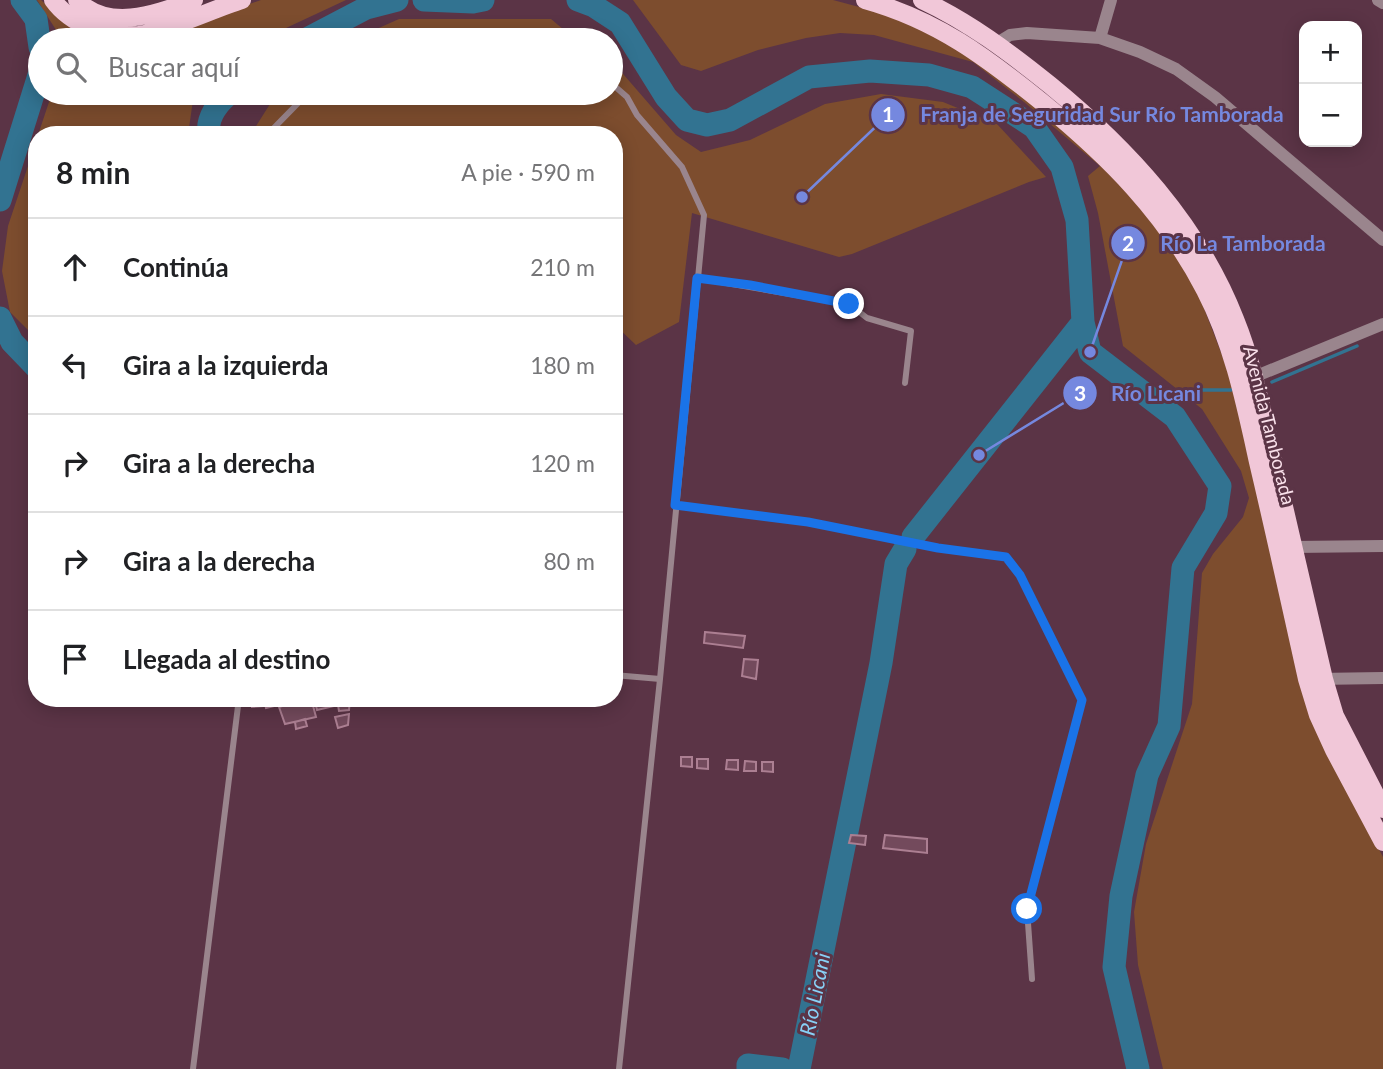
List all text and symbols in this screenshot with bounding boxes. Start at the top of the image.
map controls [1299,21,1362,147]
button: + [1299,21,1362,84]
search box [28,28,623,105]
icon: search [52,48,90,86]
text: Buscar aquí [108,51,239,83]
button: − [1299,84,1362,147]
callout: Franja de Seguridad Sur Río Tamborada [870,94,1298,136]
text: 1 [882,101,894,126]
text: Franja de Seguridad Sur Río Tamborada [920,101,1284,126]
text: 8 min [56,154,130,190]
text: A pie · 590 m [461,158,595,186]
callout: Río La Tamborada [1111,222,1340,264]
text: 2 [1122,230,1134,255]
text: Río La Tamborada [1160,230,1326,255]
icon: ahead [56,248,94,286]
text: Continúa [123,251,229,283]
text: 210 m [530,253,595,281]
route end [833,288,864,319]
street label: Avenida Tamborada [1239,343,1301,507]
icon: left [56,346,94,384]
text: Gira a la izquierda [123,349,329,381]
text: 180 m [530,351,595,379]
callout: Río Licani [1062,372,1215,414]
text: 3 [1074,380,1086,405]
text: Río Licani [1111,380,1201,405]
icon: right [56,444,94,482]
text: Gira a la derecha [123,447,315,479]
text: 120 m [530,449,595,477]
icon: right [56,542,94,580]
text: Gira a la derecha [123,545,315,577]
text: 80 m [544,547,595,575]
icon: arrive [56,640,94,678]
text: Llegada al destino [123,643,330,675]
route start [1011,893,1042,924]
water label: Río Licani [794,950,834,1037]

